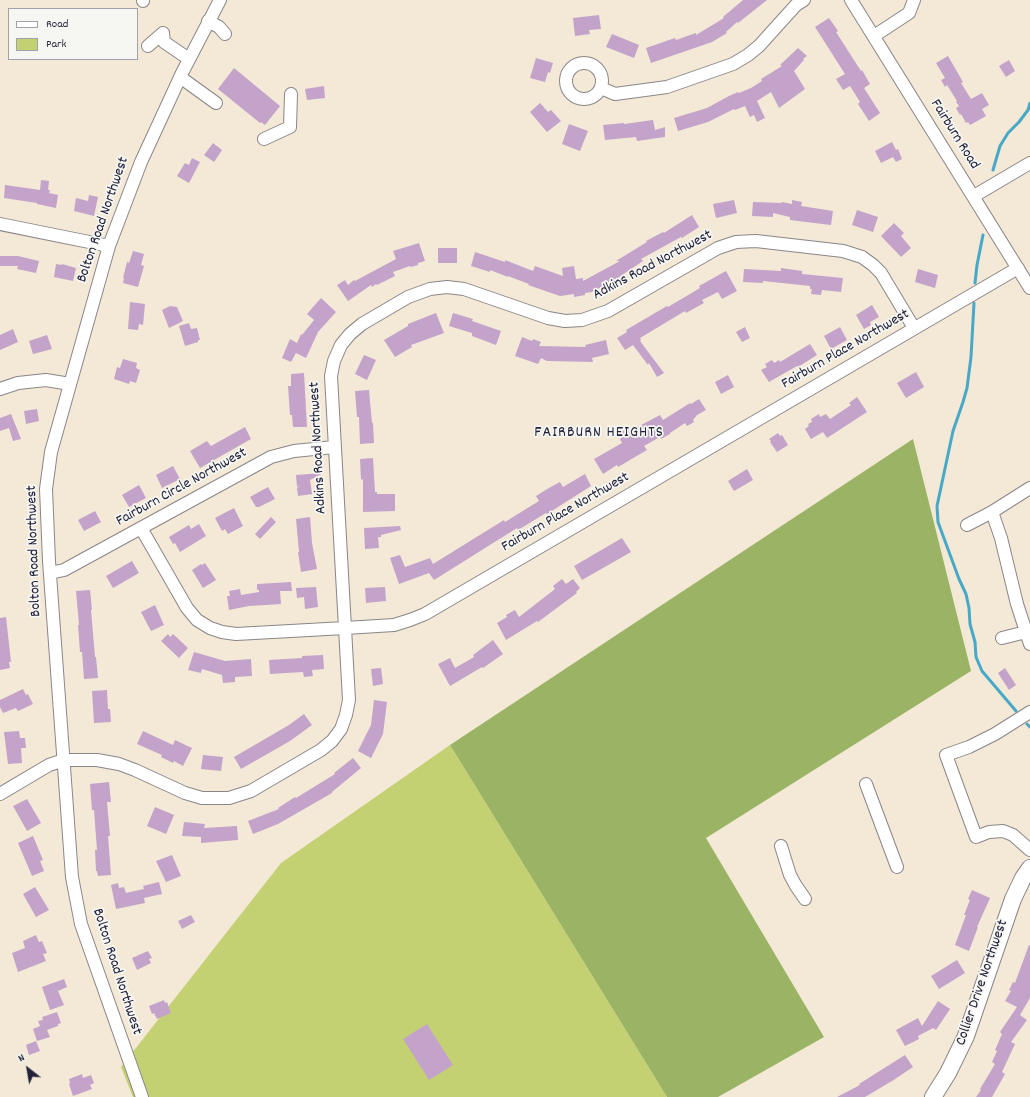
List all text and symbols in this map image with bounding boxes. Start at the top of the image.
legend [8,8,138,60]
text: Road [46,16,68,33]
text: Park [46,36,66,53]
street label: Fairburn Road [925,97,983,173]
street label: Bolton Road Northwest [74,155,134,285]
street label: Adkins Road Northwest [590,227,716,305]
street label: Fairburn Place Northwest [779,306,913,394]
street label: Adkins Road Northwest [307,381,331,515]
district label: FAIRBURN HEIGHTS [534,424,664,444]
street label: Fairburn Circle Northwest [114,445,250,531]
street label: Fairburn Place Northwest [499,469,633,557]
street label: Bolton Road Northwest [24,485,46,617]
street label: Bolton Road Northwest [87,907,145,1037]
street label: Collier Drive Northwest [953,918,1013,1048]
north arrow [8,1049,48,1089]
text: N [15,1050,28,1067]

